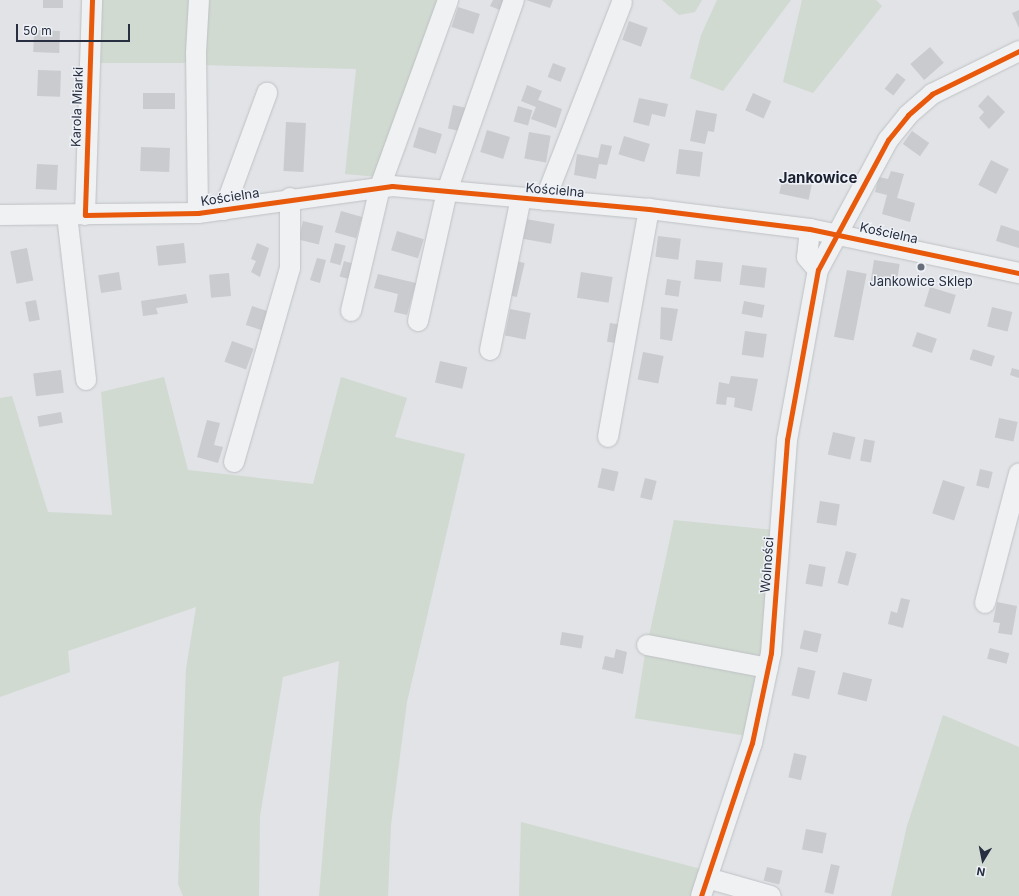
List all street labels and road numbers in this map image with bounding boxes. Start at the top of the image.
street label: Karola Miarki [68,67,86,147]
street label: Kościelna [525,180,585,200]
street label: Kościelna [200,185,260,209]
street label: Kościelna [858,219,920,247]
street label: Wolności [757,537,777,593]

